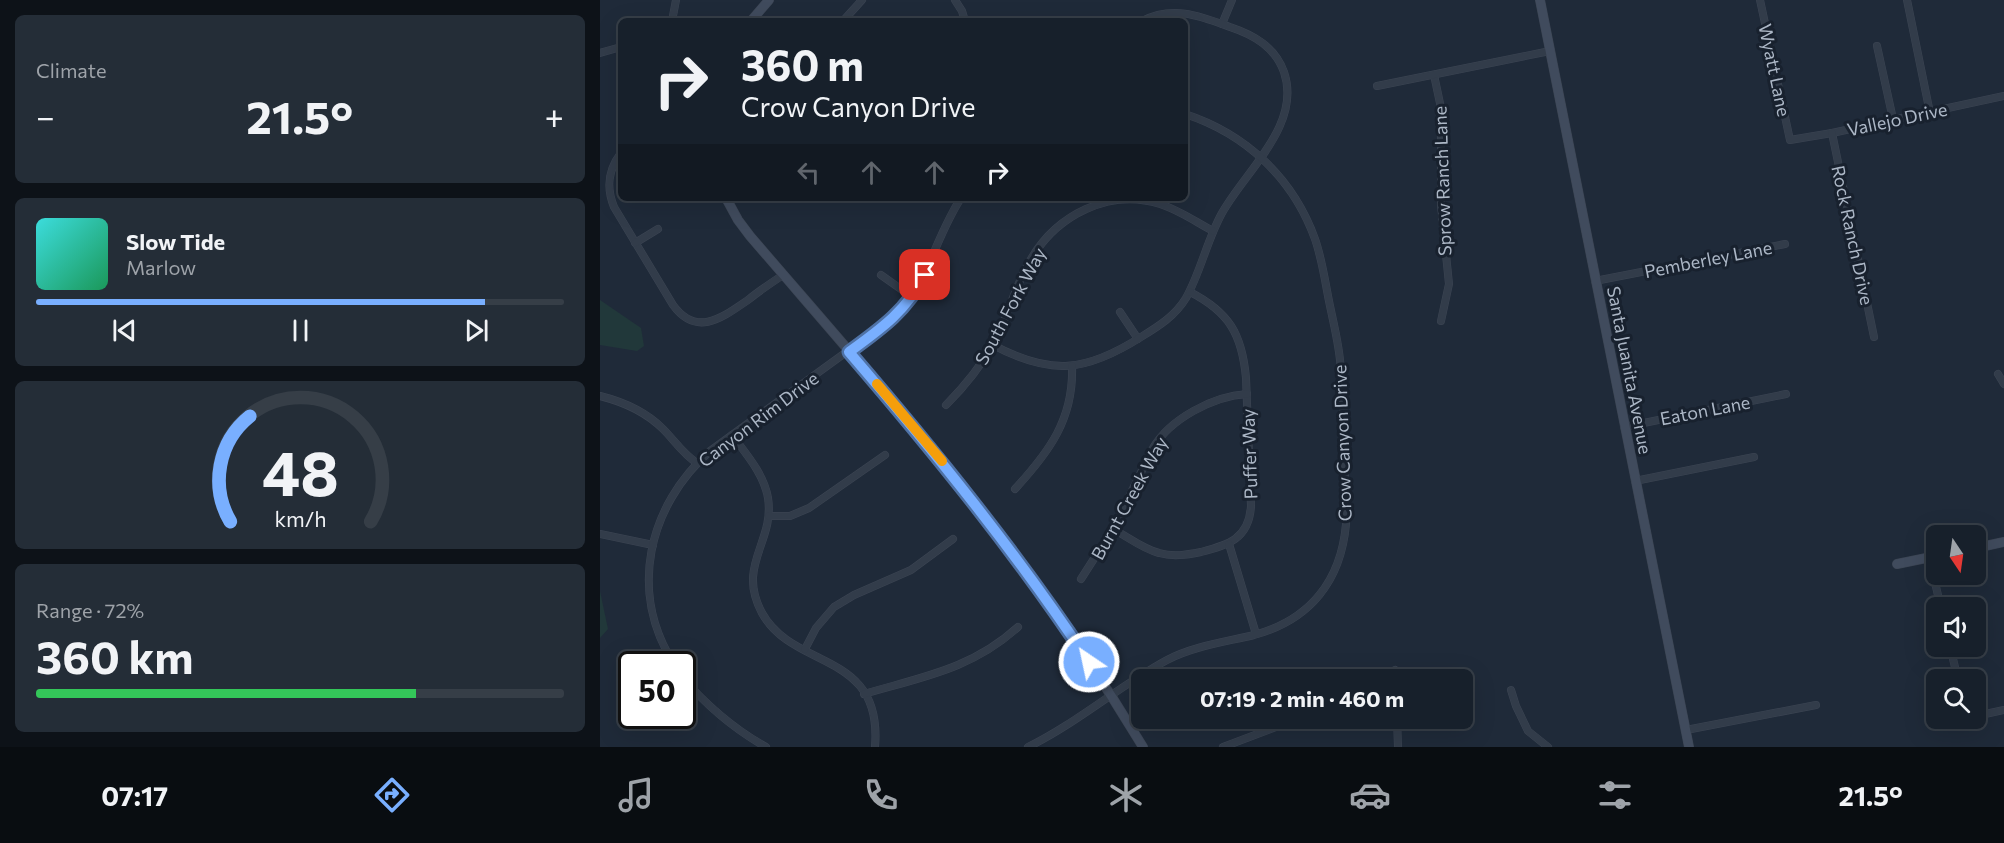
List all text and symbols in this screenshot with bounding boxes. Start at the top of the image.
street label: Wyatt Lane [1754,22,1796,118]
text: 360 m [741,38,864,90]
icon: right [642,42,720,120]
text: Climate [36,58,106,82]
text: 21.5° [246,88,353,143]
text: Crow Canyon Drive [741,90,976,123]
text: − [36,95,55,136]
text: + [545,95,564,136]
street label: Vallejo Drive [1845,98,1949,140]
street label: Sprow Ranch Lane [1428,106,1456,256]
icon: left [792,156,825,189]
icon: ahead [855,156,888,189]
icon: ahead [918,156,951,189]
icon: right [981,156,1014,189]
street label: Rock Ranch Drive [1827,163,1879,307]
text: Slow Tide [126,228,225,255]
street label: Pemberley Lane [1642,236,1774,282]
street label: South Fork Way [970,244,1050,368]
pin [899,249,950,300]
text: Marlow [126,255,196,279]
icon: arrive [908,258,941,291]
street label: Santa Juanita Avenue [1603,284,1657,456]
icon: previous [108,314,141,347]
icon: pause [284,314,317,347]
icon: next [460,314,493,347]
street label: Crow Canyon Drive [1328,364,1356,522]
street label: Canyon Rim Drive [694,367,822,471]
street label: Eaton Lane [1658,390,1752,430]
street label: Puffer Way [1236,408,1262,500]
text: 48 [262,433,338,509]
street label: Burnt Creek Way [1086,433,1172,563]
text: km/h [274,505,326,531]
north arrow [1926,525,1986,585]
map controls [1926,525,1986,729]
button: sound [1926,597,1986,657]
text: Range · 72% [36,598,144,622]
text: 360 km [36,628,194,683]
position arrow [1057,630,1121,694]
speed limit sign: 50 [618,651,696,729]
button: search [1926,669,1986,729]
text: 07:19 · 2 min · 460 m [1200,685,1404,712]
icon: directions [371,774,413,816]
icon: music [615,774,657,816]
icon: phone [860,774,902,816]
icon: climate [1105,774,1147,816]
icon: car [1349,774,1391,816]
icon: filters [1594,774,1636,816]
text: 07:17 [101,779,168,812]
text: 21.5° [1839,779,1903,812]

